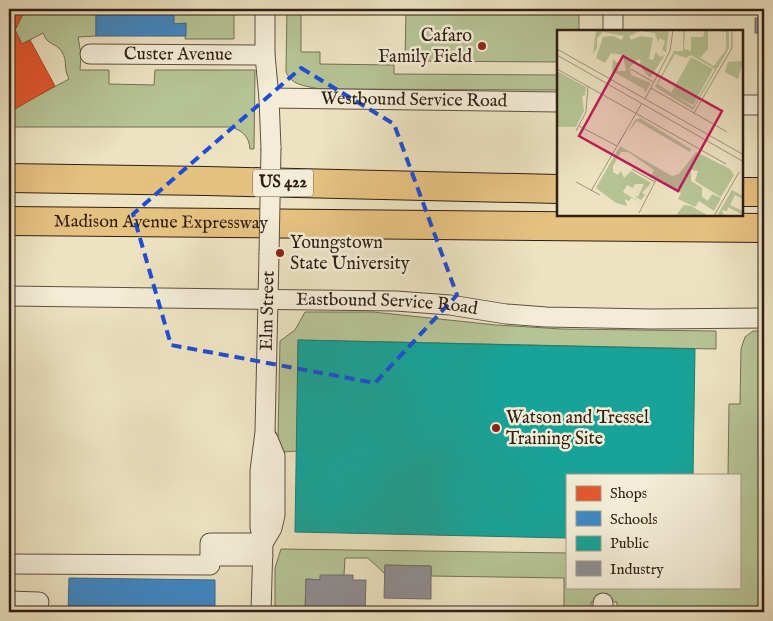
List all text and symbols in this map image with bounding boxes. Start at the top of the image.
place label: Cafaro Family Field [378,25,472,69]
inset map [557,30,743,216]
marker: Cafaro Family Field [476,40,488,52]
street label: Custer Avenue [124,43,232,66]
street label: Westbound Service Road [321,87,508,113]
road number: US 422 [253,170,313,197]
street label: Madison Avenue Expressway [54,210,268,235]
place label: Youngstown State University [290,232,410,276]
marker: Youngstown State University [274,247,286,259]
street label: Elm Street [255,270,280,351]
street label: Eastbound Service Road [296,288,480,321]
place label: Watson and Tressel Training Site [506,407,649,451]
marker: Watson and Tressel Training Site [490,422,502,434]
legend [566,474,740,588]
text: Shops [610,484,647,503]
text: Schools [610,510,658,529]
text: Public [610,534,649,553]
text: Industry [610,560,664,579]

